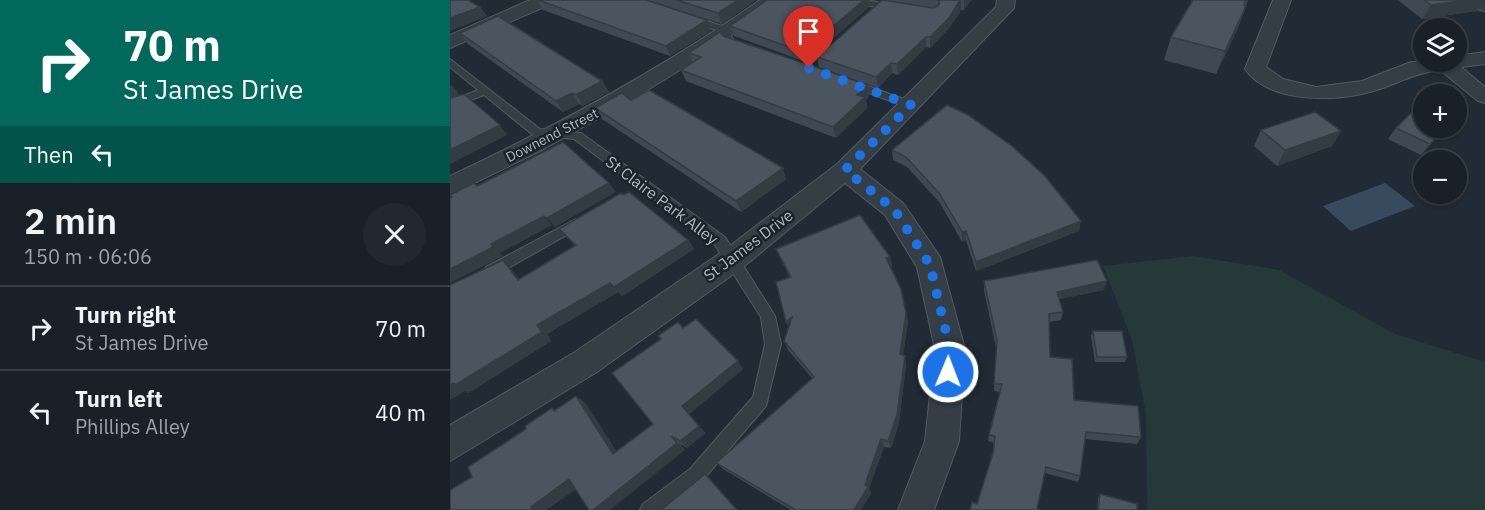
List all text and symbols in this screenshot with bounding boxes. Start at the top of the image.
pin [783,6,834,68]
icon: arrive [792,15,825,48]
text: 70 m [123,18,221,73]
map controls [1413,18,1467,204]
button: layers [1413,18,1467,72]
icon: right [24,24,102,102]
text: St James Drive [123,71,303,106]
button: + [1413,84,1467,138]
street label: Downend Street [503,104,601,166]
icon: left [86,138,119,171]
text: Then [24,140,74,169]
button: − [1413,150,1467,204]
street label: St Claire Park Alley [602,151,722,249]
text: 2 min [24,197,117,244]
button: close [363,203,426,266]
street label: St James Drive [699,205,797,285]
text: 150 m · 06:06 [24,243,152,270]
text: Turn right [75,300,176,329]
icon: right [24,312,57,345]
text: 70 m [375,314,426,343]
text: St James Drive [75,329,209,356]
position arrow [916,340,980,404]
text: Turn left [75,384,163,413]
icon: left [24,396,57,429]
text: 40 m [375,398,426,427]
text: Phillips Alley [75,413,190,440]

